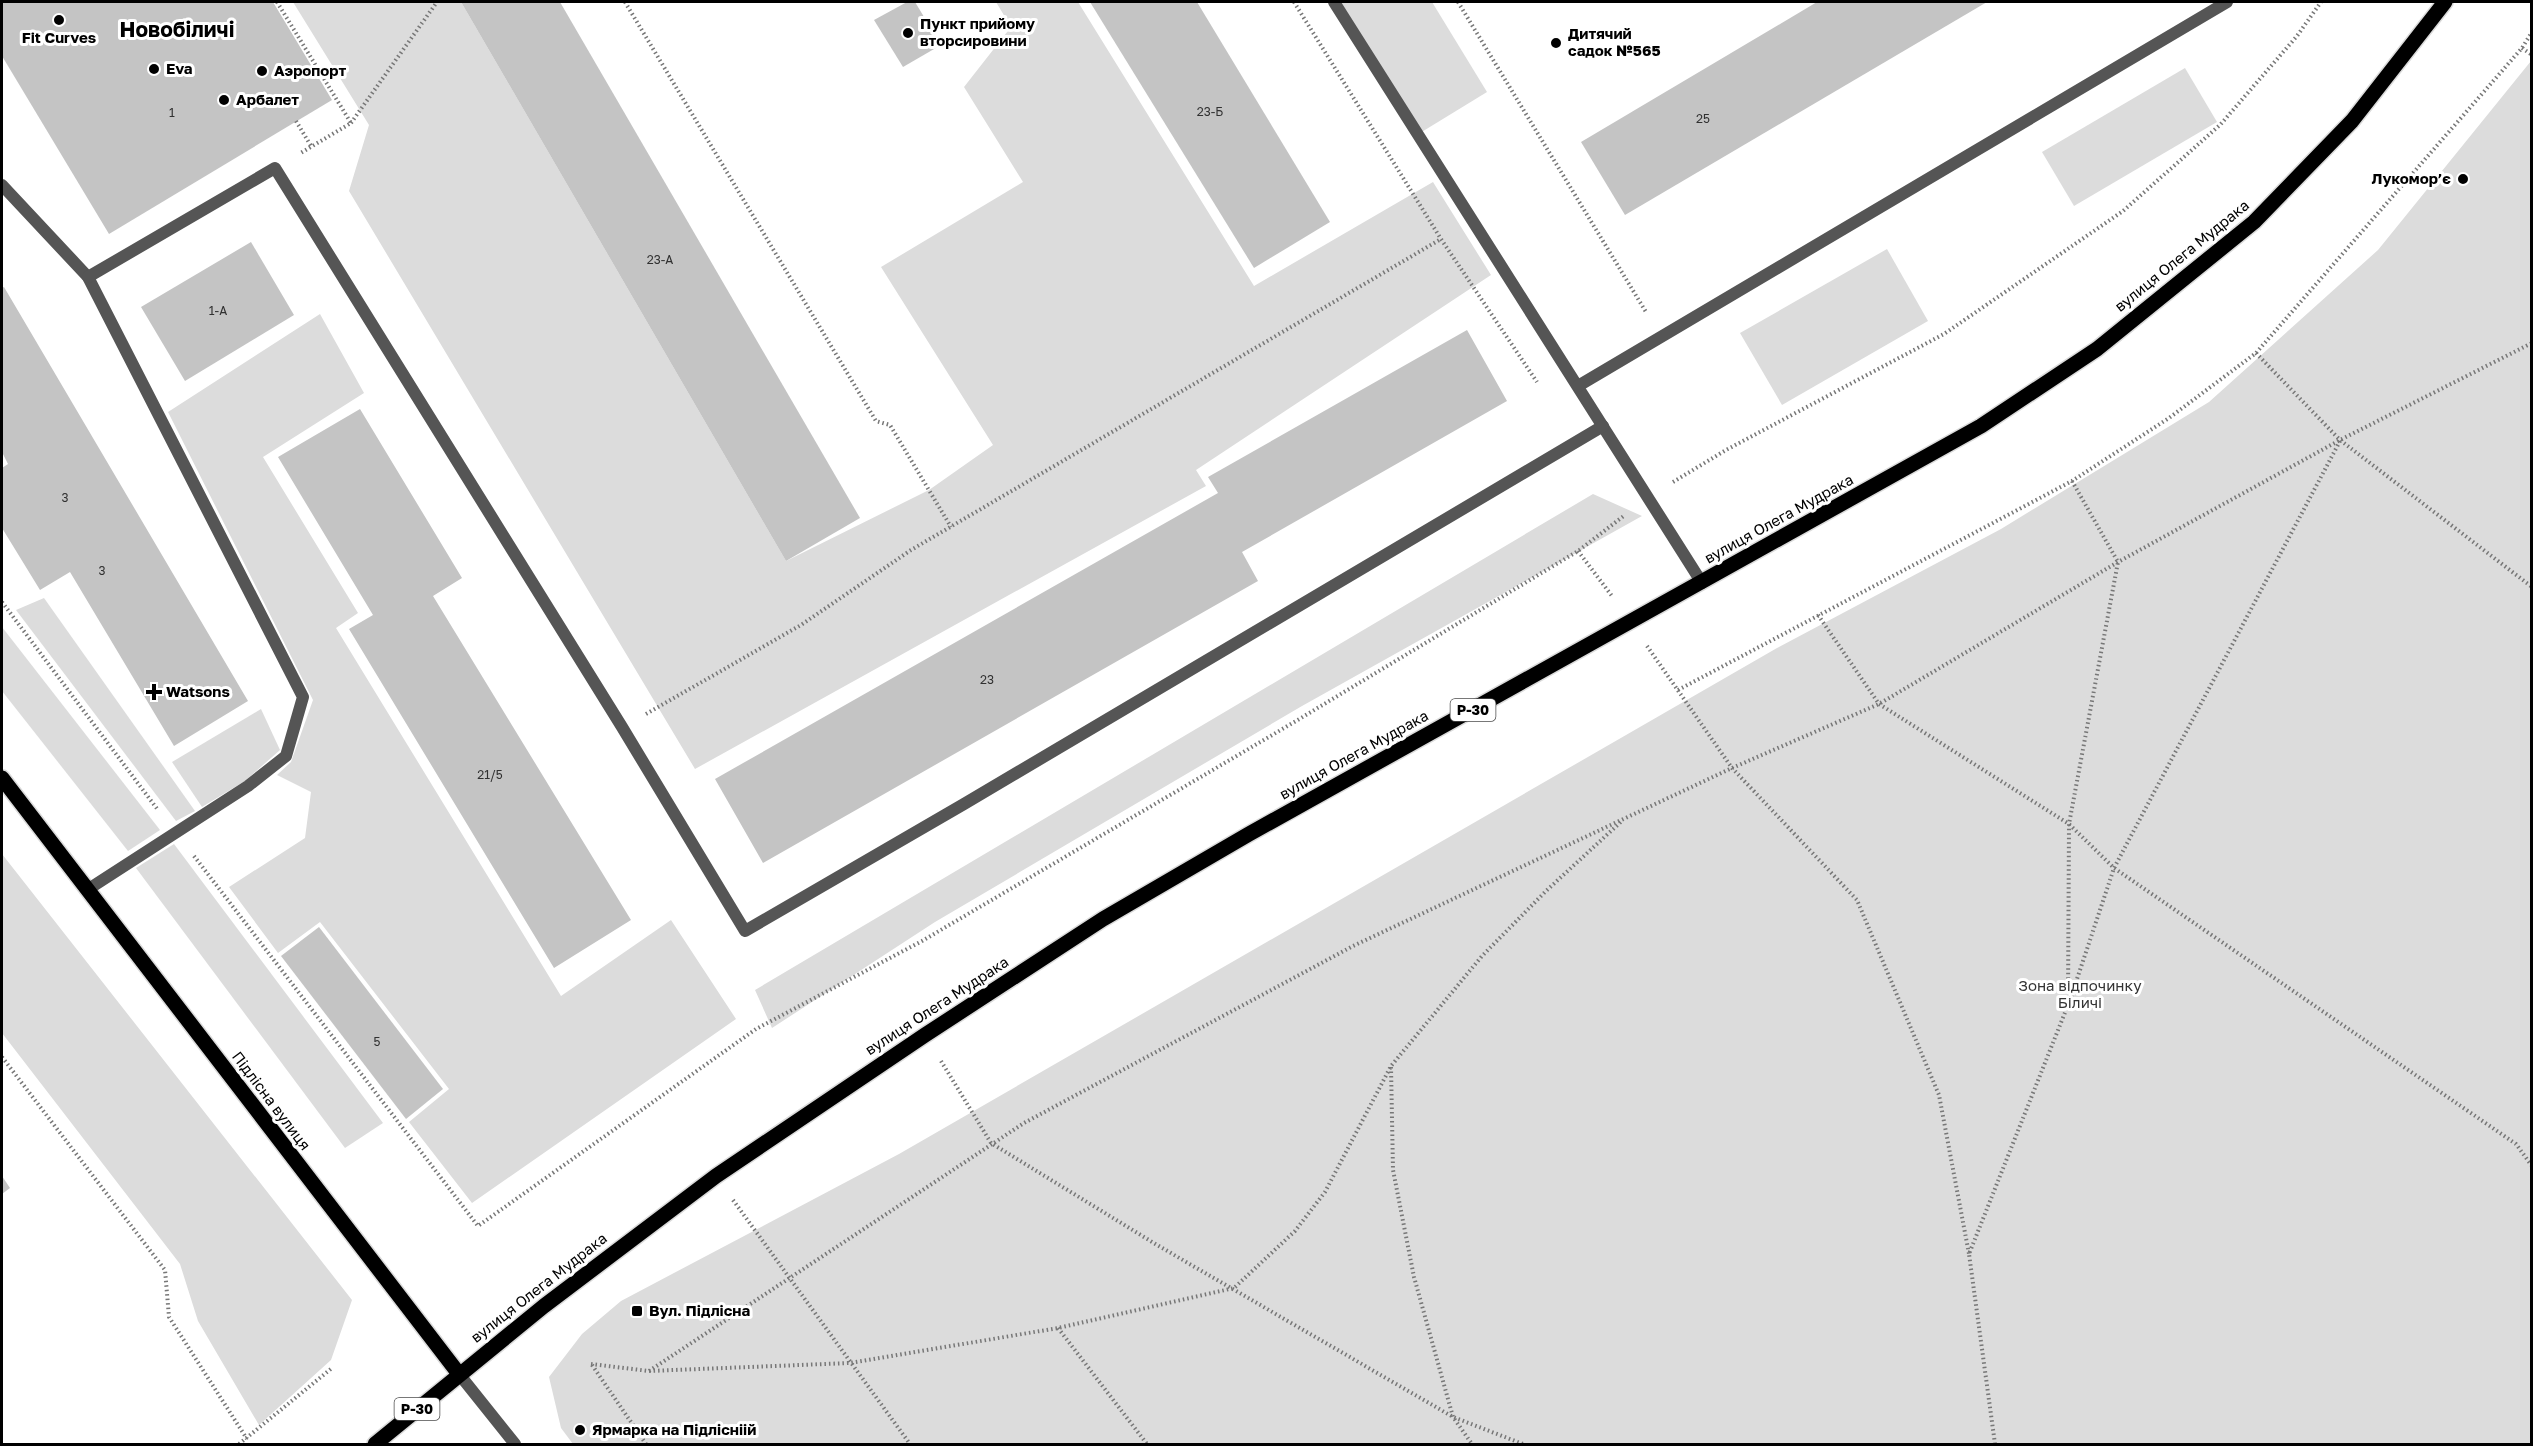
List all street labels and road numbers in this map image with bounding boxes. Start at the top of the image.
street label: вулиця Олега Мудрака [2111,196,2252,315]
street label: вулиця Олега Мудрака [1701,470,1856,567]
road number: Р-30 [1450,699,1496,721]
street label: вулиця Олега Мудрака [1276,706,1431,803]
street label: вулиця Олега Мудрака [861,952,1012,1058]
street label: Підлісна вулиця [229,1047,315,1153]
street label: вулиця Олега Мудрака [467,1229,610,1346]
road number: Р-30 [394,1398,440,1420]

